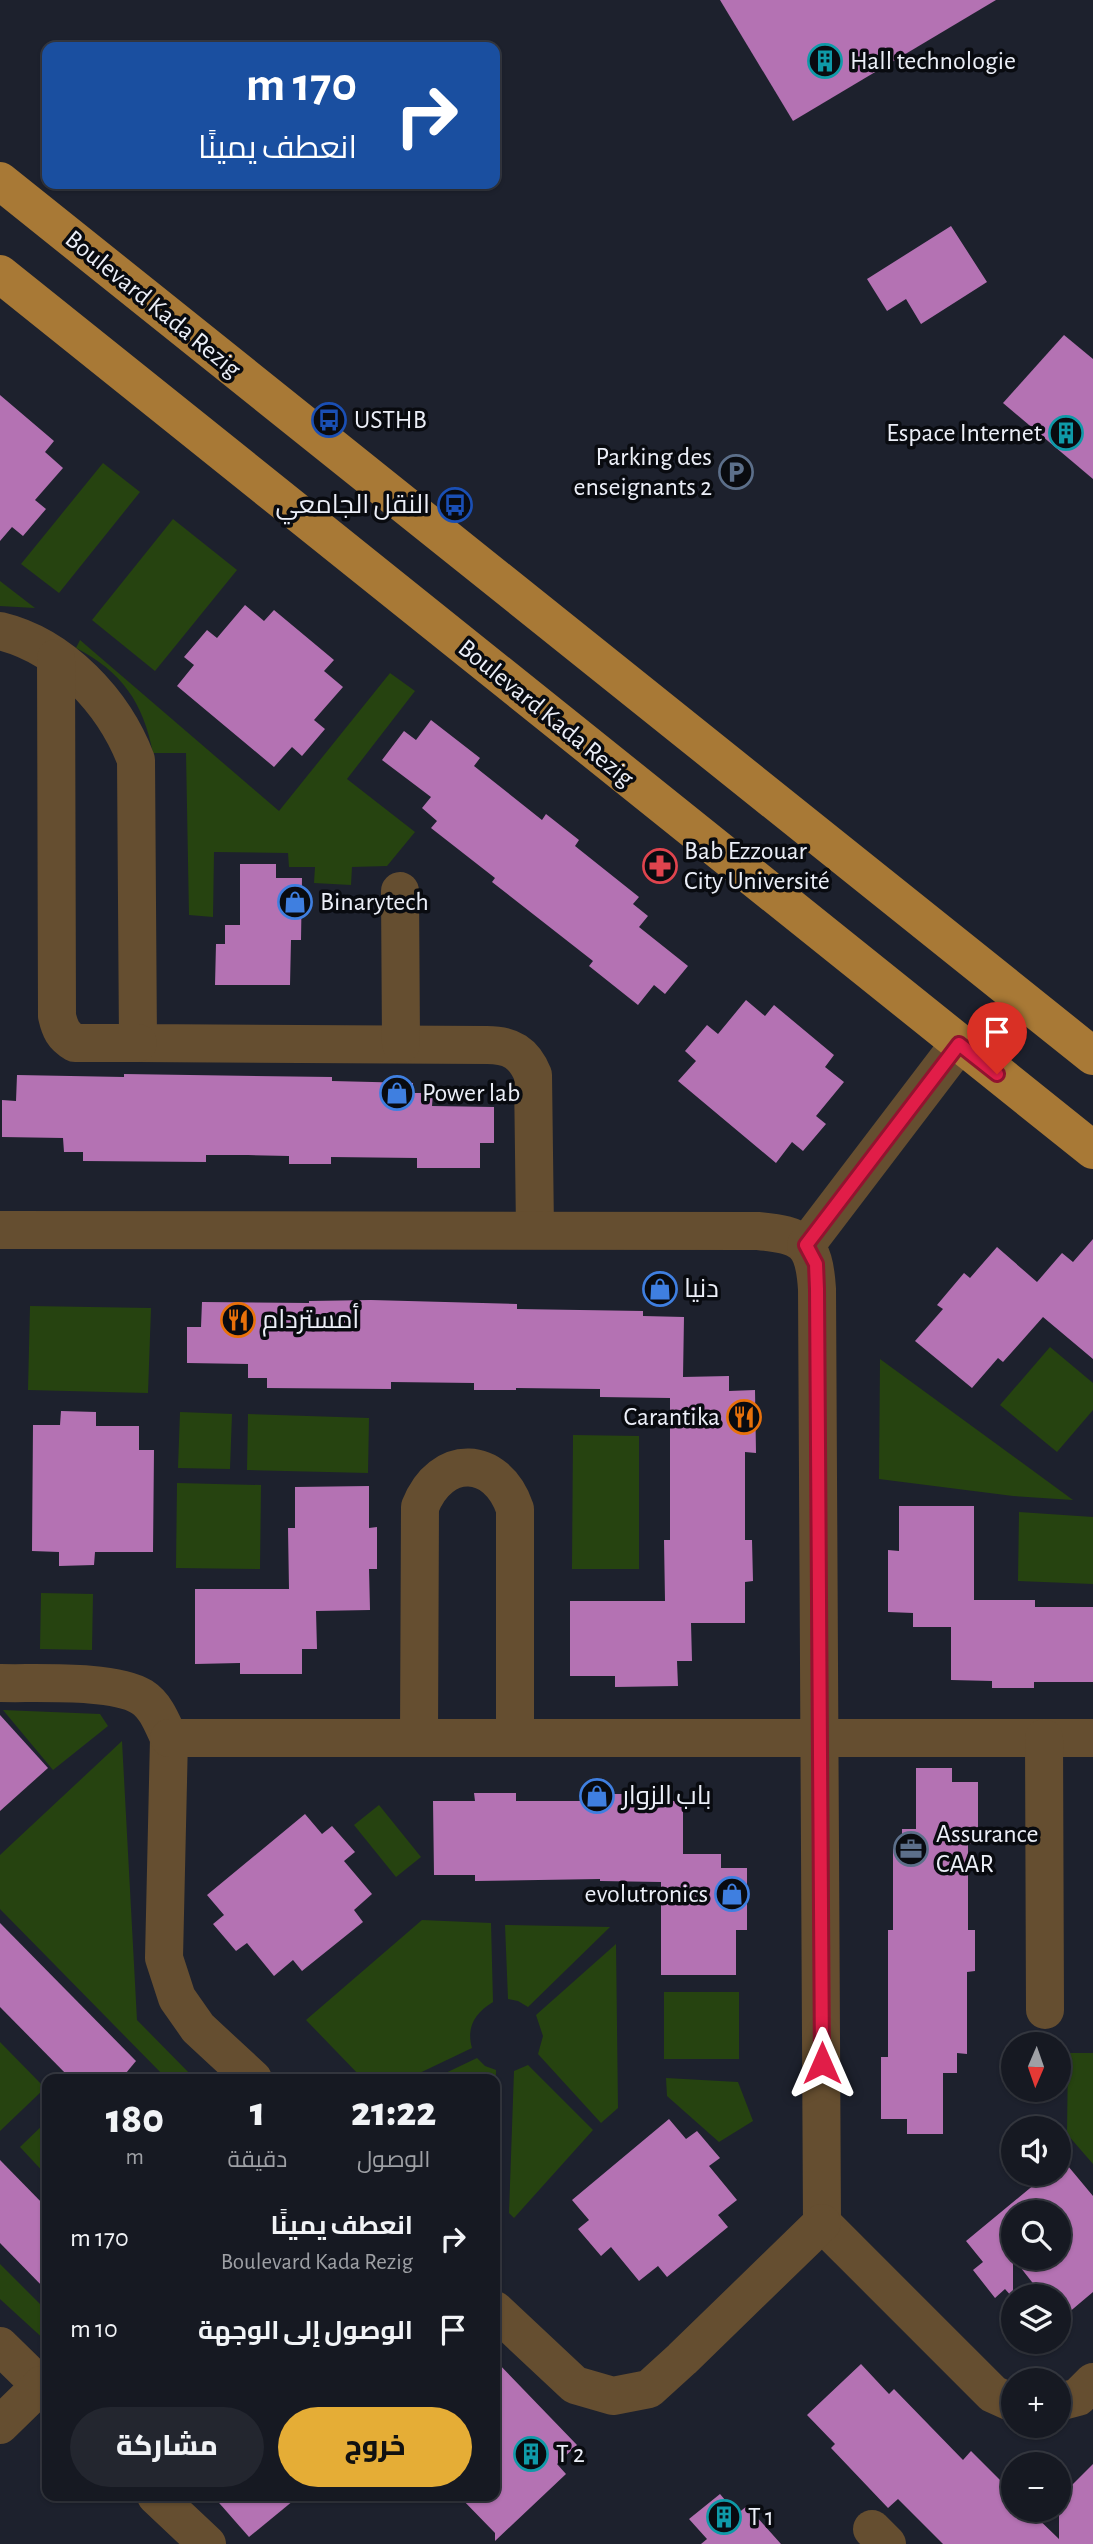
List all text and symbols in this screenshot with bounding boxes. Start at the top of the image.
building icon: Hall technologie [806,42,844,80]
place label: Hall technologie [850,48,1016,74]
text: 170 m [246,61,357,110]
icon: right [381,70,472,161]
text: انعطف يمينًا [198,132,357,164]
street label: Boulevard Kada Rezig [60,225,246,383]
bus stop icon: USTHB [310,401,348,439]
place label: USTHB [354,407,427,433]
building icon: Espace Internet [1047,414,1085,452]
place label: Espace Internet [886,420,1042,446]
place label: Parking des enseignants 2 [573,444,712,500]
parking icon: Parking des enseignants 2 [717,453,755,491]
bus stop icon: النقل الجامعي [436,486,474,524]
place label: النقل الجامعي [275,492,430,525]
street label: Boulevard Kada Rezig [453,634,639,792]
place label: Bab Ezzouar City Université [684,838,830,894]
pharmacy icon: Bab Ezzouar City Université [641,847,679,885]
shop icon: Binarytech [276,883,314,921]
place label: Binarytech [320,889,429,915]
pin [967,1002,1027,1074]
icon: arrive [978,1013,1016,1051]
shop icon: Power lab [378,1074,416,1112]
place label: Power lab [422,1080,520,1106]
shop icon: دنيا [641,1270,679,1308]
place label: دنيا [684,1276,719,1302]
restaurant icon: أمستردام [219,1301,257,1339]
place label: أمستردام [262,1302,359,1337]
restaurant icon: Carantika [725,1398,763,1436]
place label: Carantika [623,1404,720,1430]
shop icon: باب الزوار [578,1777,616,1815]
place label: باب الزوار [620,1783,711,1810]
place label: Assurance CAAR [936,1821,1039,1877]
office icon: Assurance CAAR [892,1830,930,1868]
shop icon: evolutronics [713,1875,751,1913]
place label: evolutronics [584,1881,708,1907]
position arrow [785,2026,859,2100]
north arrow [1001,2032,1071,2102]
map controls [1001,2032,1071,2522]
text: 1 [250,2091,265,2133]
text: 21:22 [351,2091,436,2133]
text: 180 [106,2098,164,2140]
button: sound [1001,2116,1071,2186]
text: m [126,2146,144,2169]
text: دقيقة [228,2149,287,2172]
text: الوصول [357,2149,430,2172]
button: search [1001,2200,1071,2270]
text: انعطف يمينًا [270,2213,413,2239]
icon: right [434,2220,472,2258]
text: 170 m [70,2225,129,2251]
text: Boulevard Kada Rezig [221,2251,413,2274]
button: layers [1001,2284,1071,2354]
icon: arrive [434,2311,472,2349]
text: 10 m [70,2316,118,2342]
text: الوصول إلى الوجهة [198,2318,413,2344]
button: + [1001,2368,1071,2438]
button: مشاركة [70,2407,264,2487]
button: خروج [278,2407,472,2487]
building icon: T 2 [512,2435,550,2473]
place label: T 2 [556,2441,585,2467]
button: − [1001,2452,1071,2522]
building icon: T 1 [705,2498,743,2536]
place label: T 1 [748,2504,774,2530]

